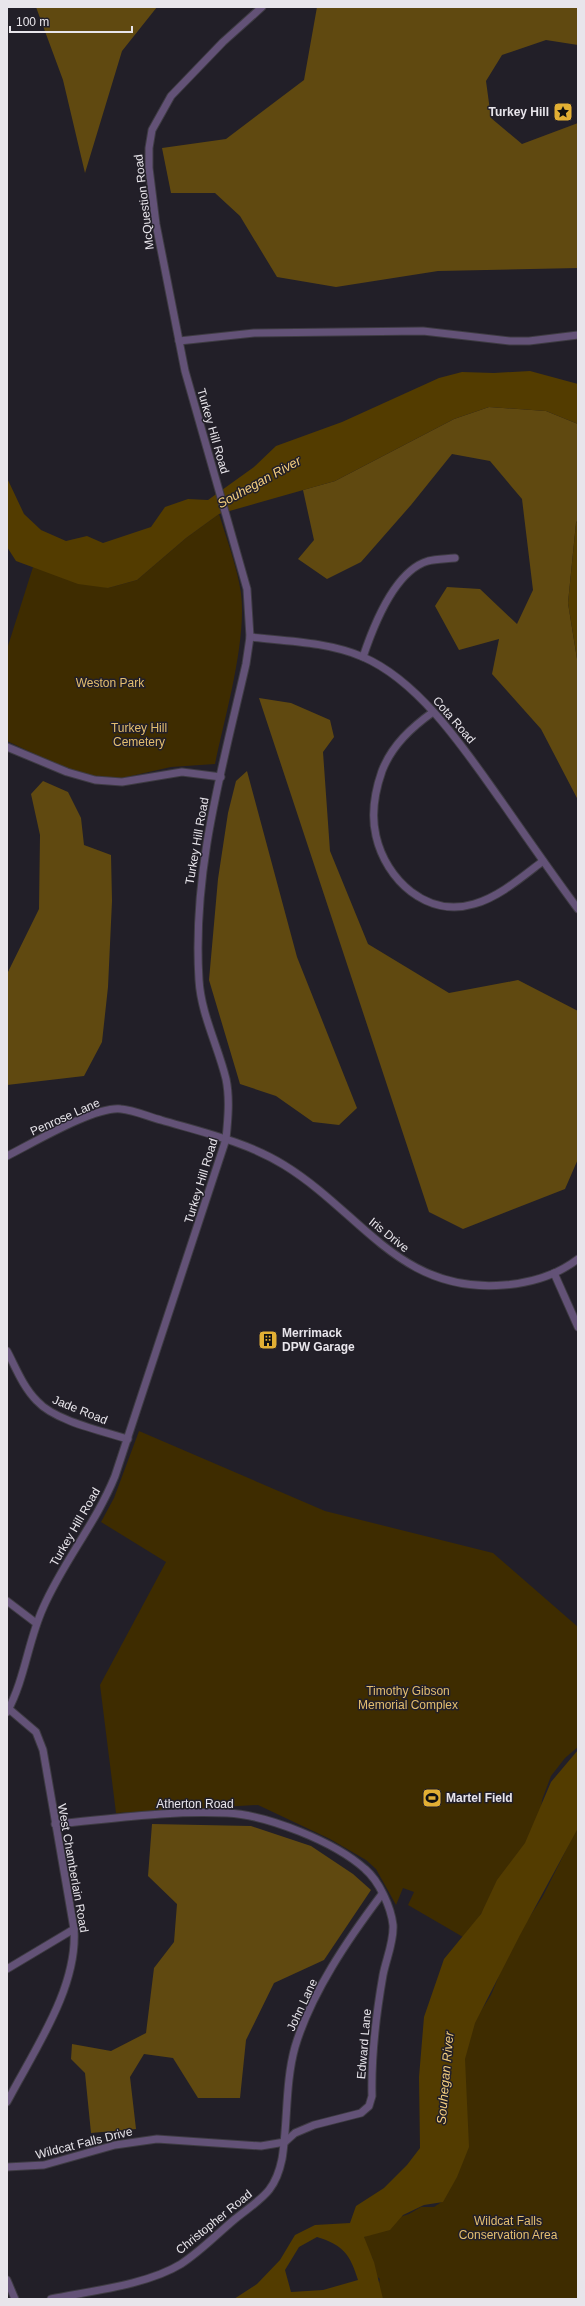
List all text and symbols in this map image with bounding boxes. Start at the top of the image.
scale bar [10,8,132,34]
text: 100 m [16,15,49,29]
place icon: Turkey Hill [552,101,574,123]
place label: Turkey Hill [489,105,549,119]
street label: McQuestion Road [131,153,157,251]
street label: Turkey Hill Road [194,387,232,475]
water label: Souhegan River [215,453,304,511]
park label: Weston Park [76,676,145,690]
street label: Cota Road [430,694,478,746]
park label: Turkey Hill Cemetery [111,721,167,749]
street label: Turkey Hill Road [182,796,212,886]
street label: Penrose Lane [28,1095,102,1139]
street label: Turkey Hill Road [181,1137,221,1225]
street label: Iris Drive [366,1215,412,1256]
place label: Merrimack DPW Garage [282,1326,355,1354]
building icon: Merrimack DPW Garage [257,1329,279,1351]
street label: Jade Road [50,1393,110,1427]
street label: Turkey Hill Road [47,1485,103,1569]
park label: Timothy Gibson Memorial Complex [358,1684,458,1712]
sports icon: Martel Field [421,1787,443,1809]
place label: Martel Field [446,1791,513,1805]
street label: Atherton Road [156,1797,234,1811]
street label: West Chamberlain Road [55,1803,91,1933]
street label: John Lane [284,1976,320,2033]
street label: Edward Lane [354,2008,374,2080]
water label: Souhegan River [433,2030,457,2125]
street label: Wildcat Falls Drive [34,2124,134,2162]
street label: Christopher Road [173,2187,255,2257]
park label: Wildcat Falls Conservation Area [459,2214,558,2242]

